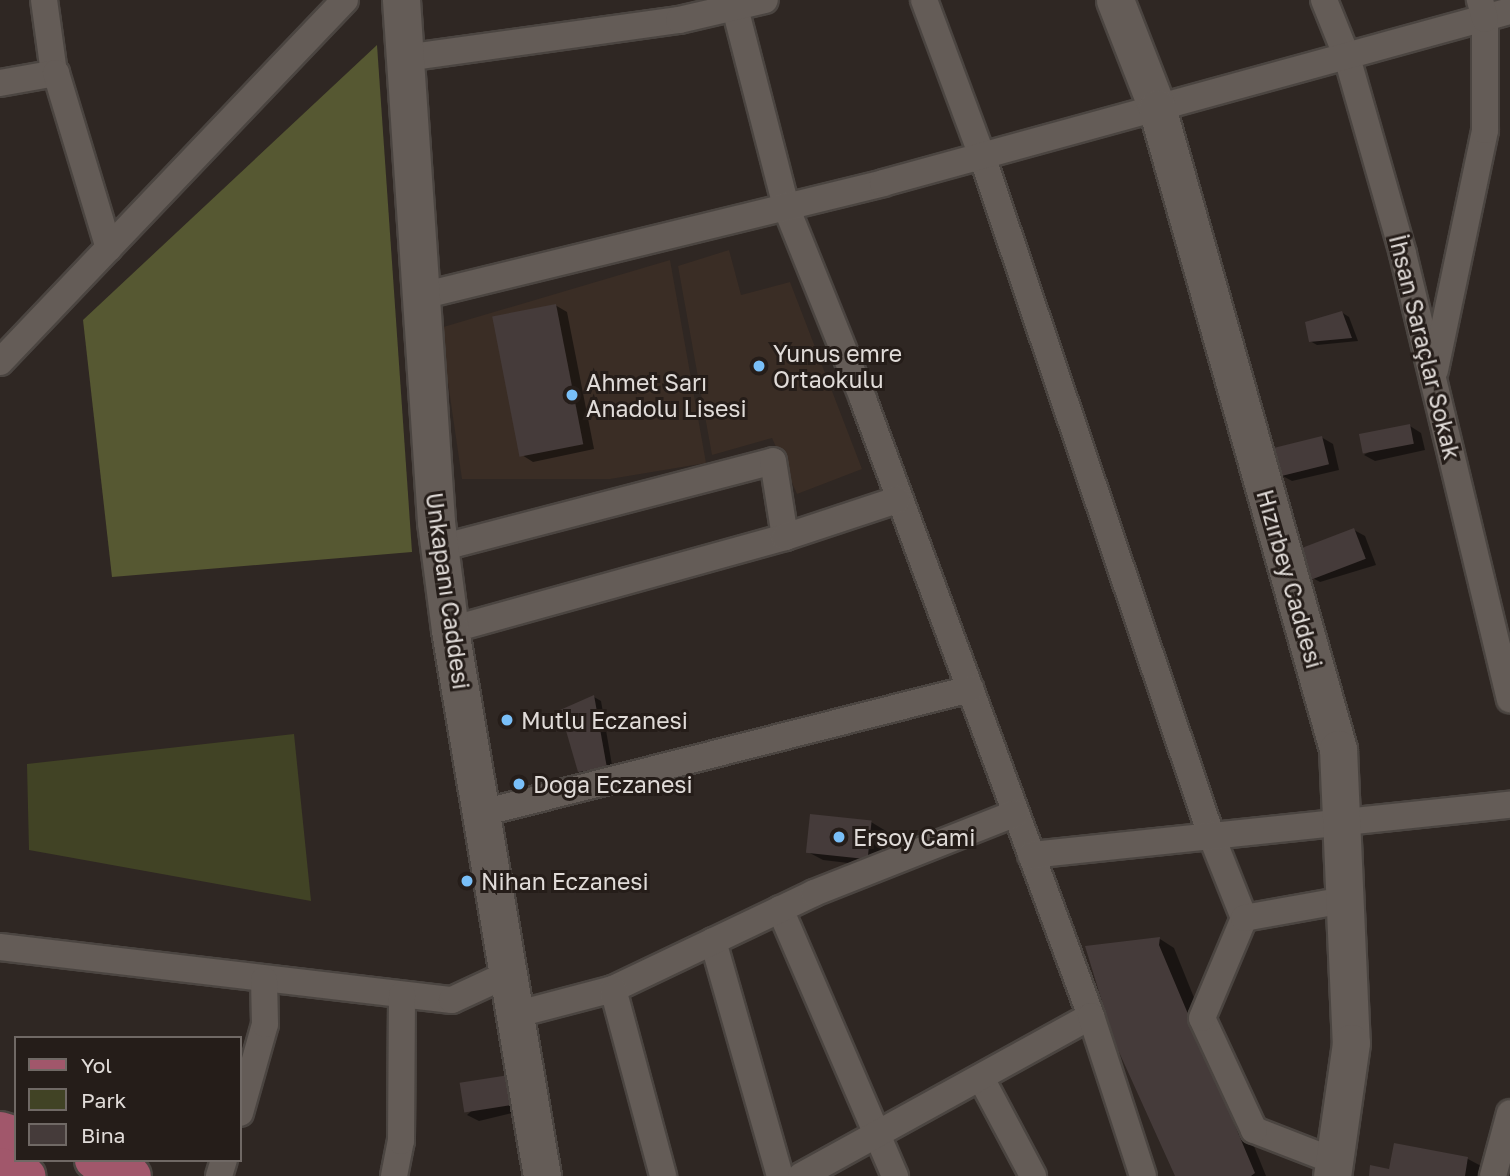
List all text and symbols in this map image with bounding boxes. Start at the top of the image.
street label: İhsan Saraçlar Sokak [1384,232,1466,462]
place label: Yunus emre Ortaokulu [773,339,902,393]
marker: Yunus emre Ortaokulu [751,358,767,374]
place label: Ahmet Sarı Anadolu Lisesi [586,368,747,422]
marker: Ahmet Sarı Anadolu Lisesi [564,387,580,403]
street label: Hızırbey Caddesi [1251,486,1329,672]
street label: Unkapanı Caddesi [421,491,475,691]
place label: Mutlu Eczanesi [521,706,688,734]
marker: Mutlu Eczanesi [499,712,515,728]
place label: Doğa Eczanesi [533,770,693,798]
marker: Doğa Eczanesi [511,776,527,792]
place label: Ersoy Cami [853,823,975,851]
marker: Ersoy Cami [831,829,847,845]
place label: Nihan Eczanesi [481,867,649,895]
marker: Nihan Eczanesi [459,873,475,889]
legend [14,1036,242,1162]
text: Yol [81,1052,112,1078]
text: Park [81,1087,126,1113]
text: Bina [81,1122,125,1148]

